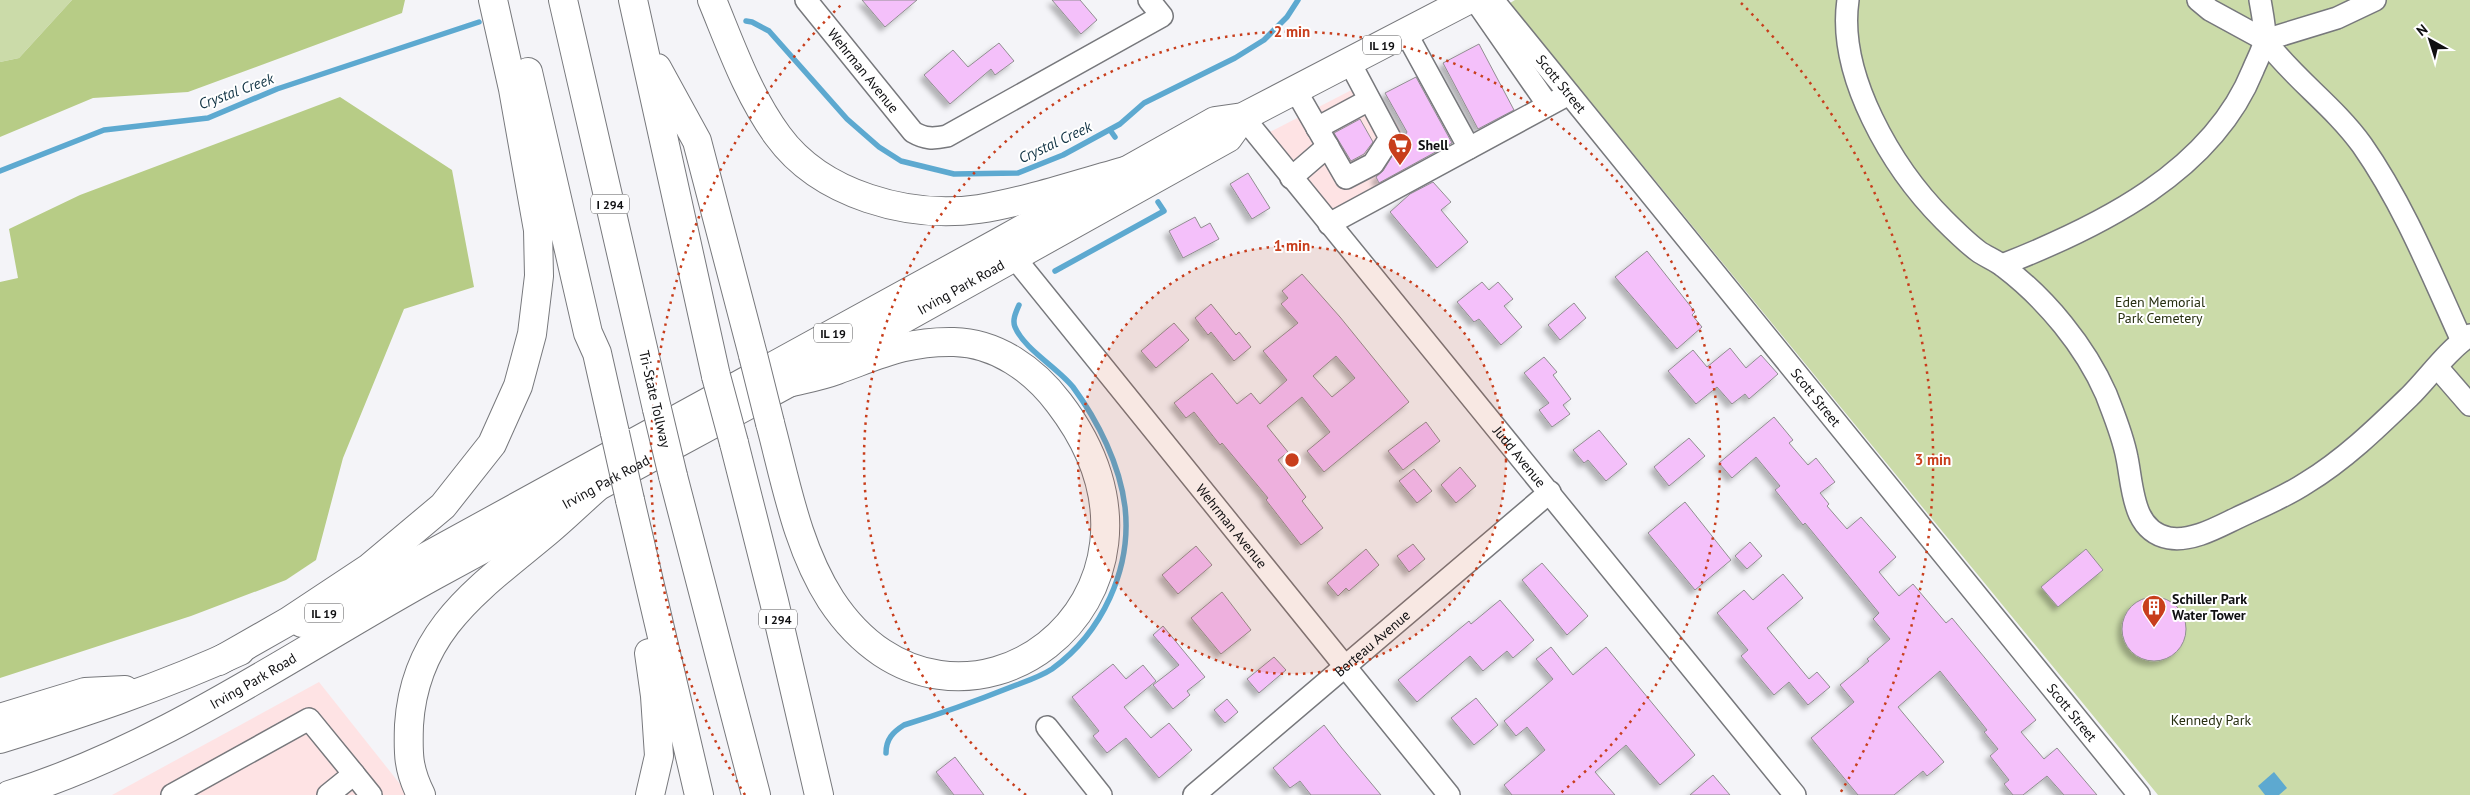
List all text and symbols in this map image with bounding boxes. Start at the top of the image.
north arrow [2405,15,2455,65]
text: N [2413,20,2431,40]
text: 2 min [1274,22,1310,41]
street label: Wehrman Avenue [824,25,903,117]
road number: IL 19 [1363,36,1401,54]
street label: Scott Street [1532,51,1590,117]
water label: Crystal Creek [196,68,277,113]
water label: Crystal Creek [1015,116,1096,167]
supermarket icon: Shell [1387,132,1413,166]
place label: Shell [1418,136,1449,154]
road number: I 294 [591,194,629,213]
text: 1 min [1274,236,1310,255]
street label: Irving Park Road [914,255,1008,319]
park label: Eden Memorial Park Cemetery [2115,293,2205,327]
road number: IL 19 [814,323,852,342]
street label: Tri-State Tollway [635,349,675,450]
street label: Scott Street [1787,365,1845,430]
street label: Judd Avenue [1489,422,1550,491]
text: 3 min [1915,450,1951,469]
street label: Irving Park Road [559,451,653,513]
centre of rings [1283,451,1301,469]
street label: Wehrman Avenue [1192,480,1271,572]
place label: Schiller Park Water Tower [2172,590,2247,624]
building icon: Schiller Park Water Tower [2141,594,2167,628]
road number: IL 19 [305,604,343,622]
street label: Berteau Avenue [1331,606,1414,681]
road number: I 294 [759,610,797,628]
street label: Irving Park Road [207,649,300,713]
street label: Scott Street [2043,680,2101,745]
park label: Kennedy Park [2171,711,2252,729]

